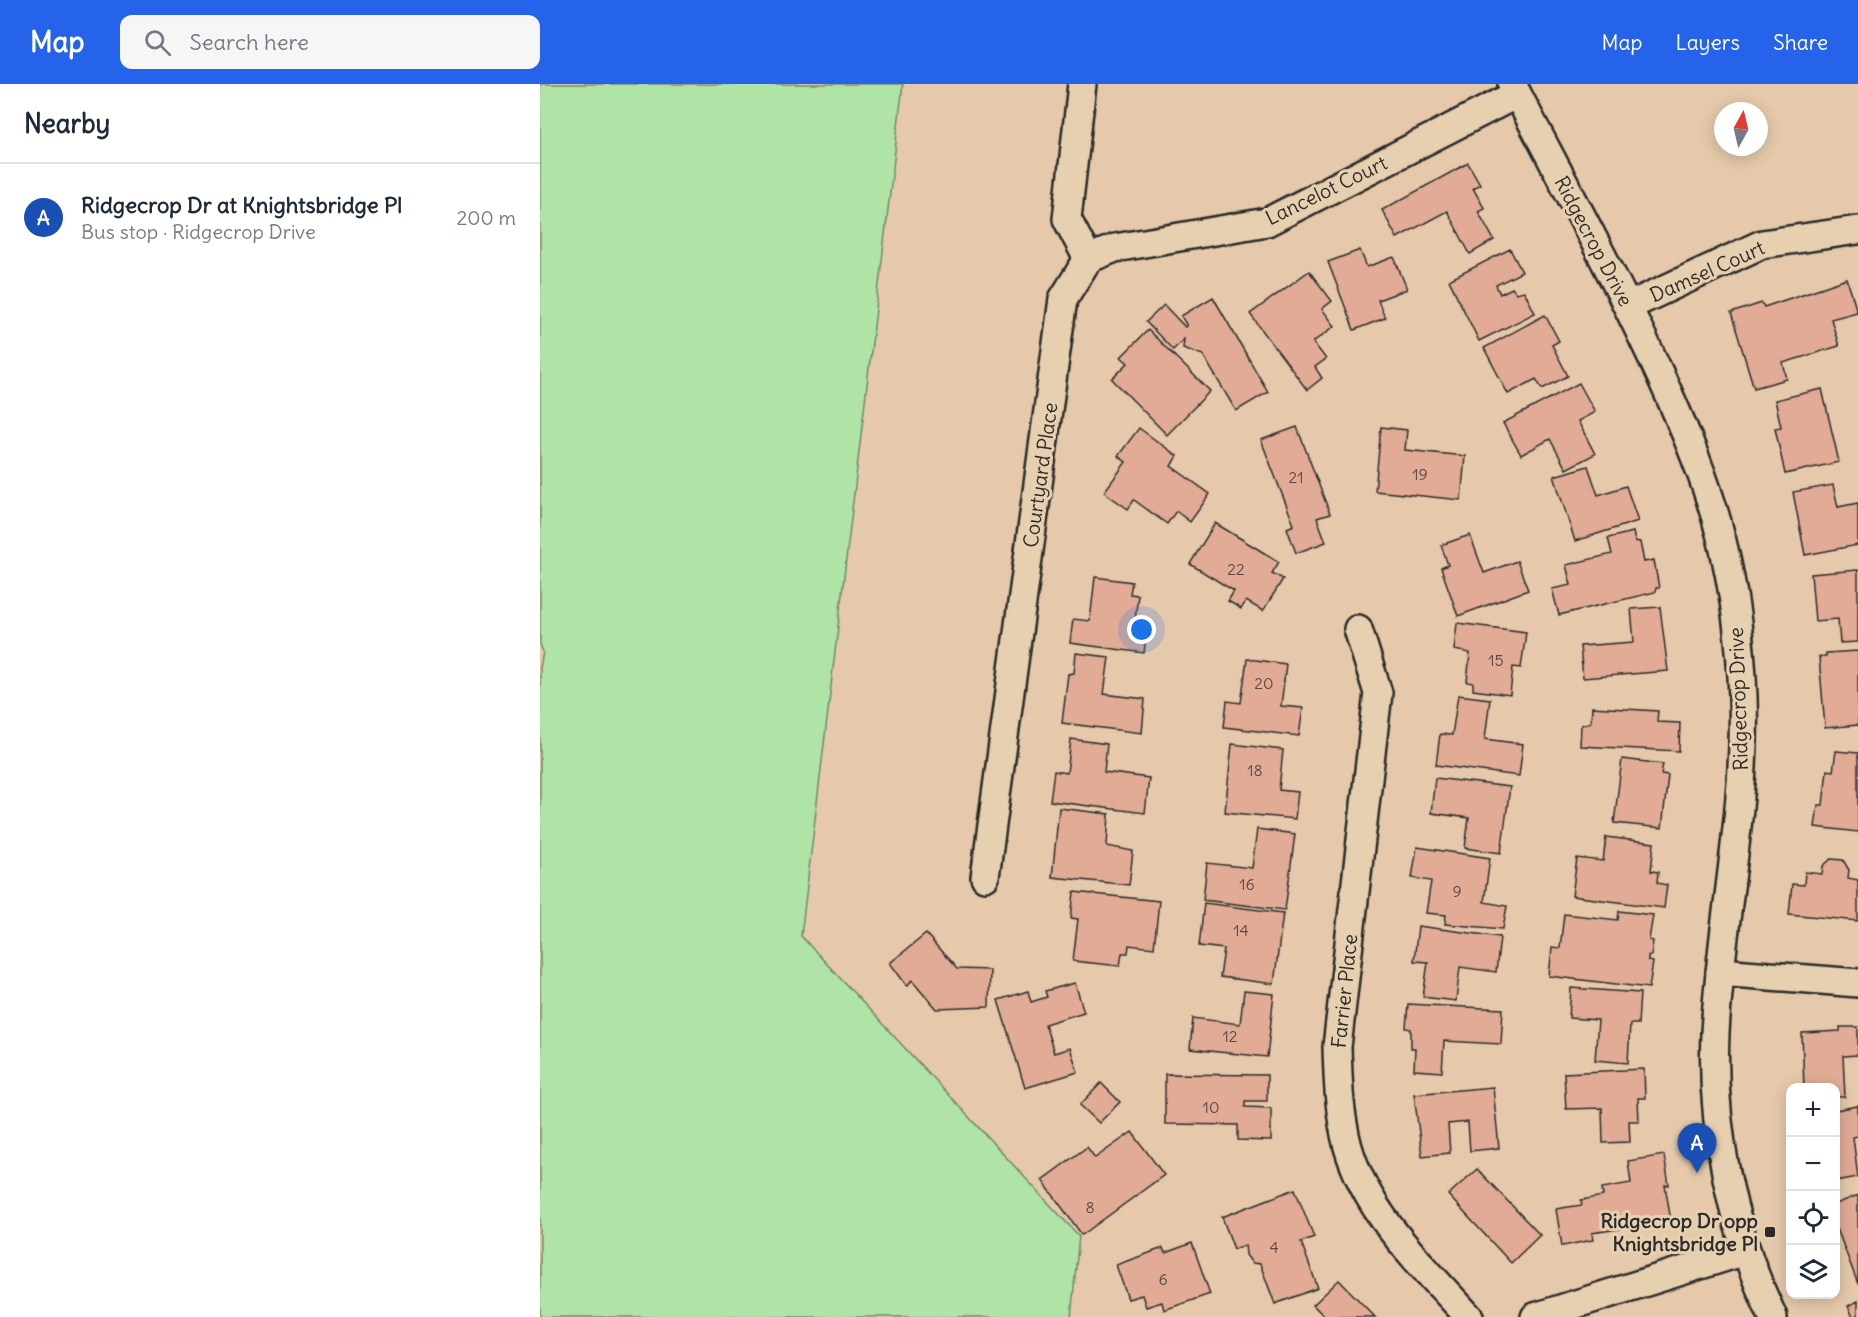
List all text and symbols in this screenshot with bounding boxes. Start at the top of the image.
search box [120,15,540,69]
text: Map [30,24,84,60]
icon: search [141,26,174,59]
text: Search here [189,28,309,56]
text: Map [1602,29,1642,56]
text: Layers [1675,29,1740,56]
text: Share [1773,29,1828,56]
north arrow [1714,102,1768,156]
text: Nearby [24,107,110,140]
street label: Lancelot Court [1261,150,1391,230]
street label: Ridgecrop Drive [1549,172,1639,310]
text: Ridgecrop Dr at Knightsbridge Pl [81,191,402,219]
text: A [37,205,50,230]
text: 200 m [456,205,516,230]
text: Bus stop · Ridgecrop Drive [81,219,316,244]
street label: Damsel Court [1646,234,1769,307]
street label: Courtyard Place [1017,401,1063,549]
house number: 19 [1412,464,1428,484]
house number: 21 [1288,467,1304,487]
house number: 22 [1227,559,1245,579]
your location [1127,615,1156,644]
street label: Ridgecrop Drive [1723,627,1753,771]
house number: 15 [1488,650,1504,670]
house number: 20 [1254,673,1274,693]
house number: 18 [1247,760,1263,780]
house number: 16 [1239,874,1255,894]
house number: 9 [1452,881,1462,901]
house number: 14 [1233,920,1249,940]
street label: Farrier Place [1326,933,1362,1049]
house number: 12 [1222,1026,1238,1046]
map controls [1786,1083,1840,1299]
button: + [1786,1083,1840,1137]
house number: 10 [1203,1097,1219,1117]
pin: A [1678,1124,1716,1173]
button: − [1786,1137,1840,1191]
button: locate [1786,1191,1840,1245]
house number: 8 [1085,1197,1095,1217]
place label: Ridgecrop Dr opp Knightsbridge Pl [1600,1208,1758,1256]
marker: Ridgecrop Dr opp Knightsbridge Pl [1763,1225,1777,1239]
house number: 4 [1269,1237,1279,1257]
button: layers [1786,1245,1840,1299]
house number: 6 [1158,1269,1168,1289]

